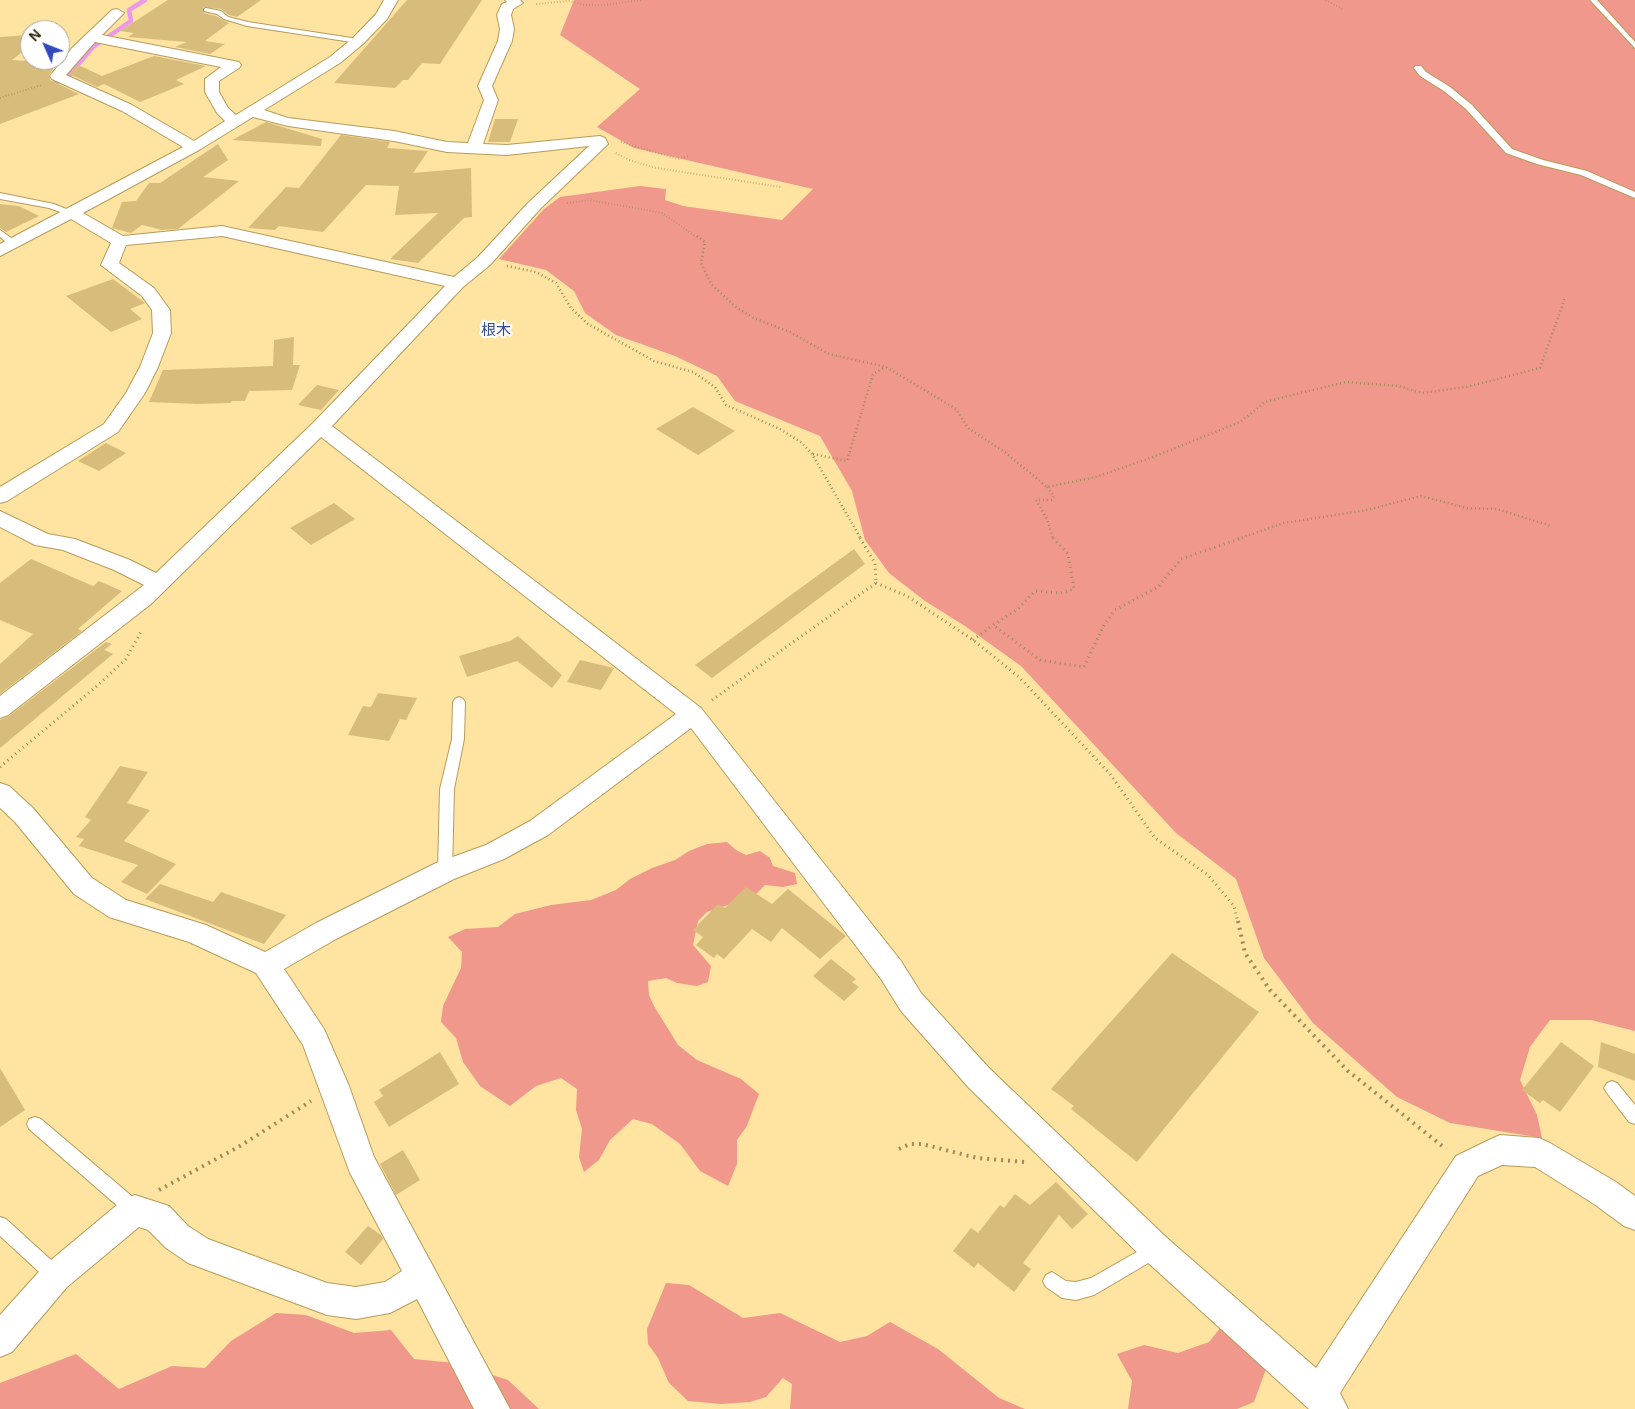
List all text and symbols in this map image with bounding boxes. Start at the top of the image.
north arrow [20,20,70,70]
text: N [26,26,44,44]
district label: 根木 [481,322,511,340]

